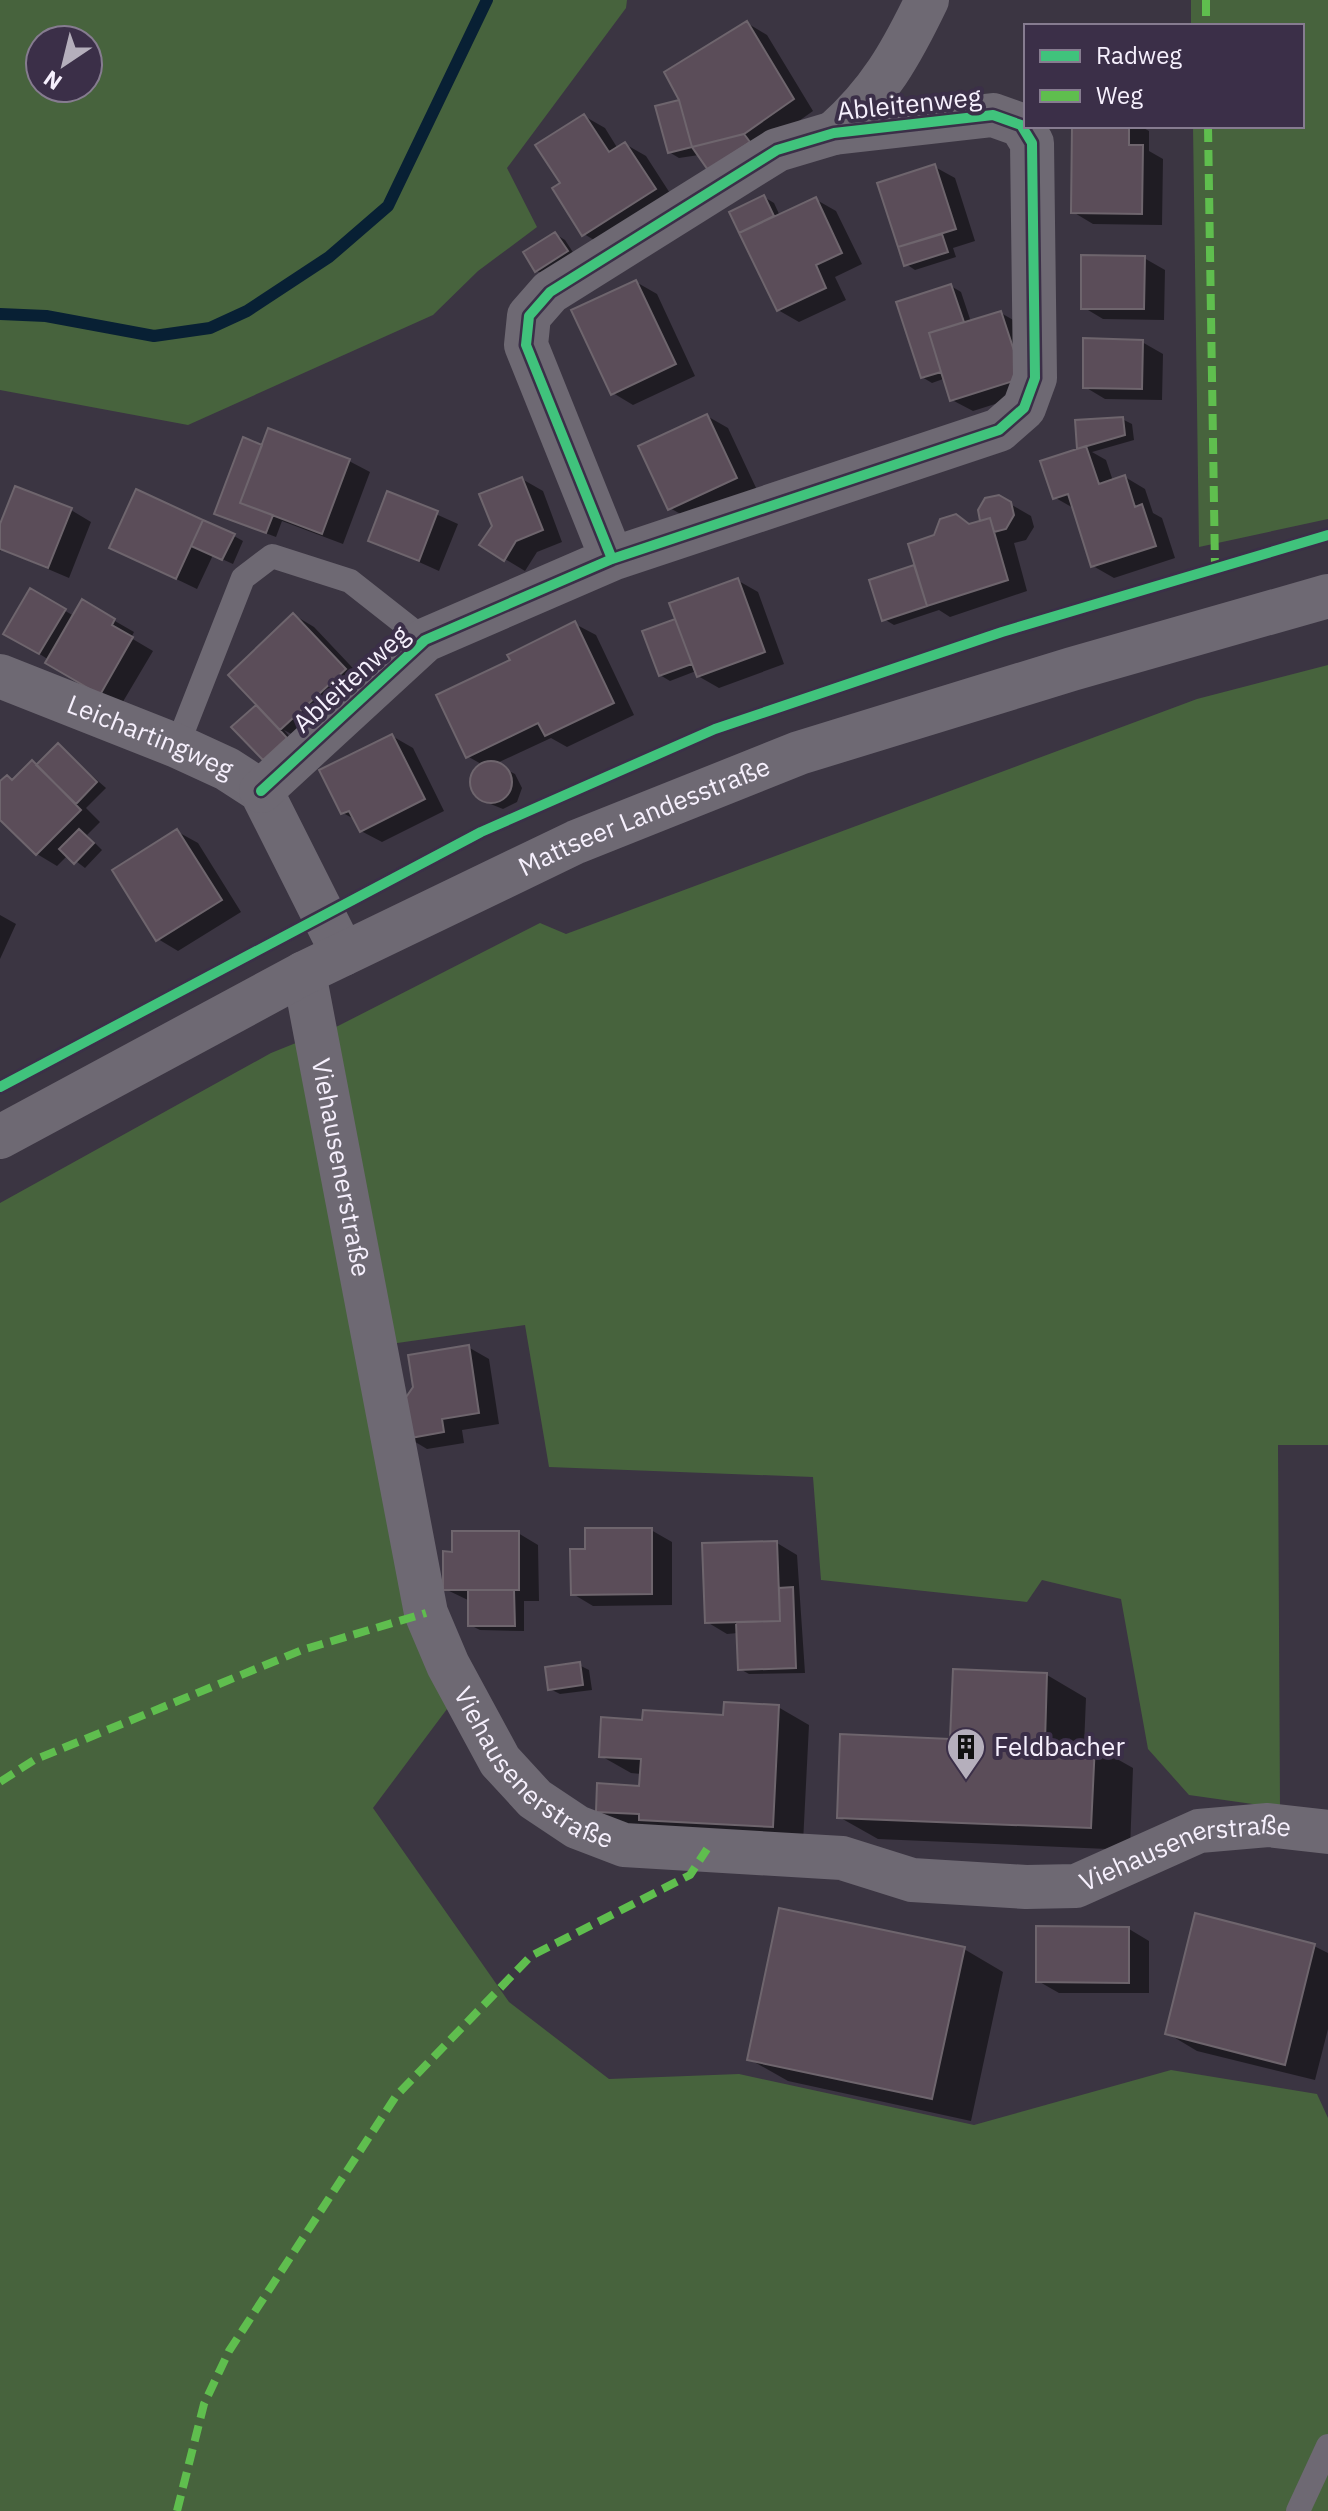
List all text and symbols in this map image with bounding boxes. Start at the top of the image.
north arrow [24,24,104,104]
legend [1024,24,1304,128]
text: Radweg [1096,39,1182,71]
text: N [37,64,67,97]
street label: Ableitenweg [835,78,983,128]
text: Weg [1096,79,1143,111]
street label: Ableitenweg [285,617,416,740]
street label: Leichartingweg [62,686,239,786]
street label: Mattseer Landesstraße [512,748,775,883]
street label: Viehausenerstraße [305,1055,379,1279]
street label: Viehausenerstraße [447,1680,618,1855]
building icon: Feldbacher [945,1726,987,1781]
place label: Feldbacher [994,1729,1125,1763]
street label: Viehausenerstraße [1074,1806,1293,1898]

